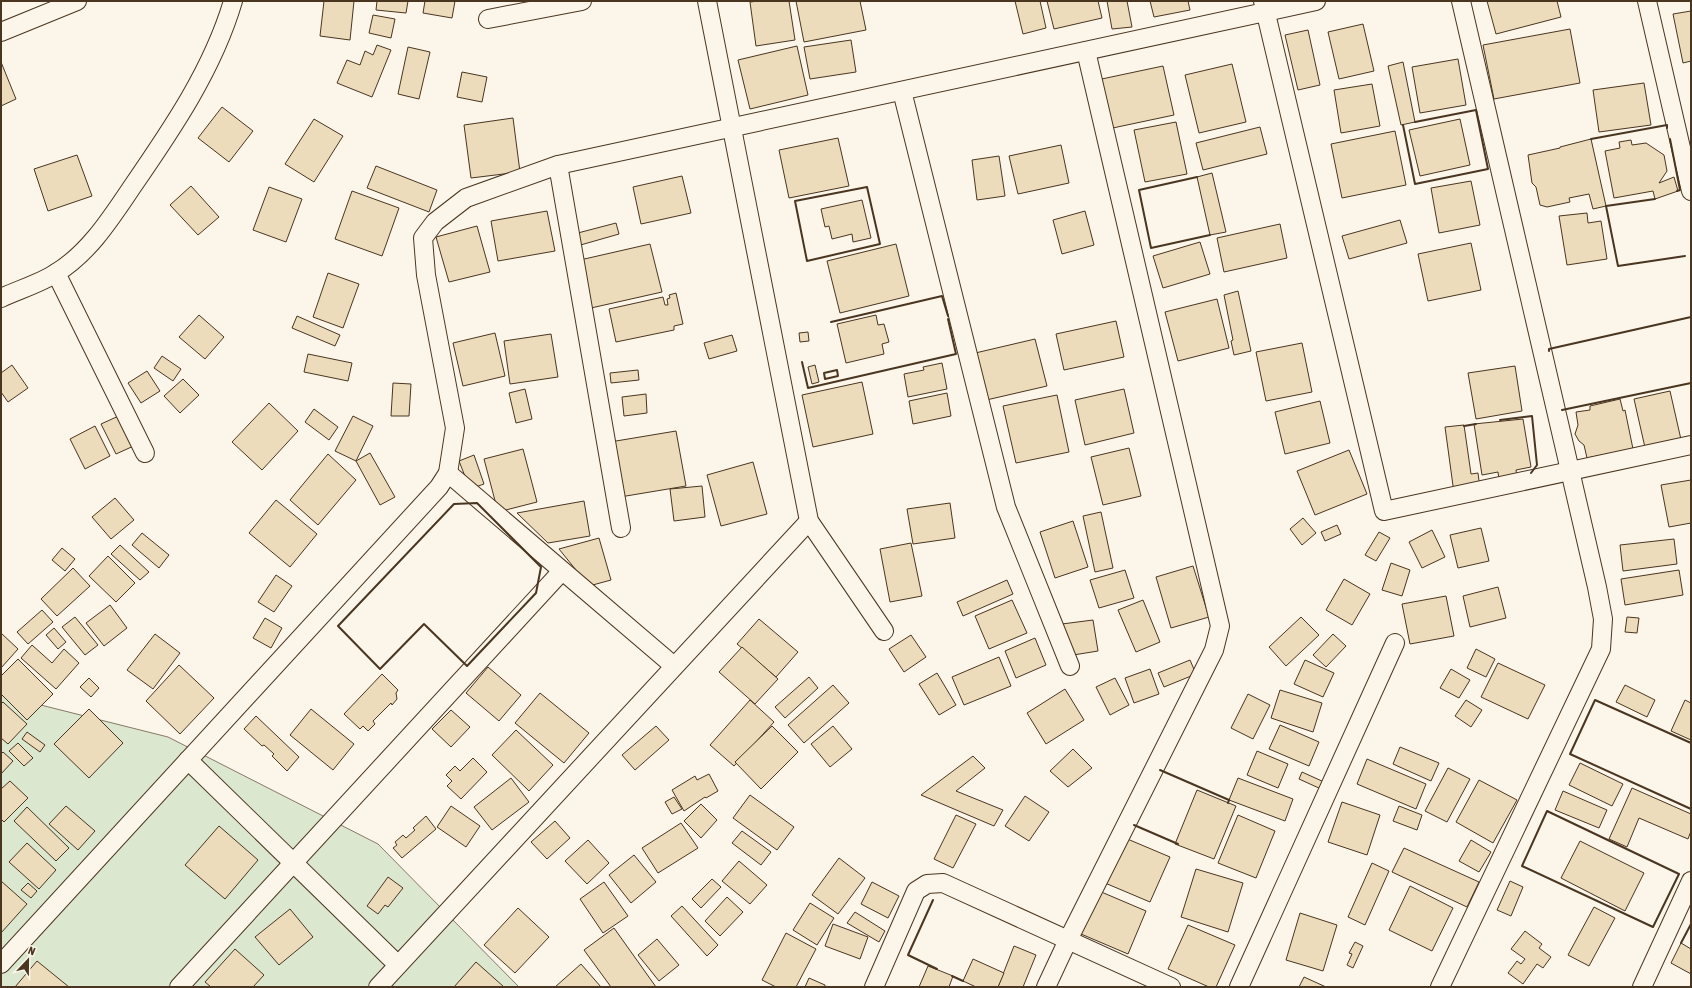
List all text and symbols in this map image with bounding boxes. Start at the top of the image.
north arrow [8,940,48,980]
text: N [26,944,37,958]

